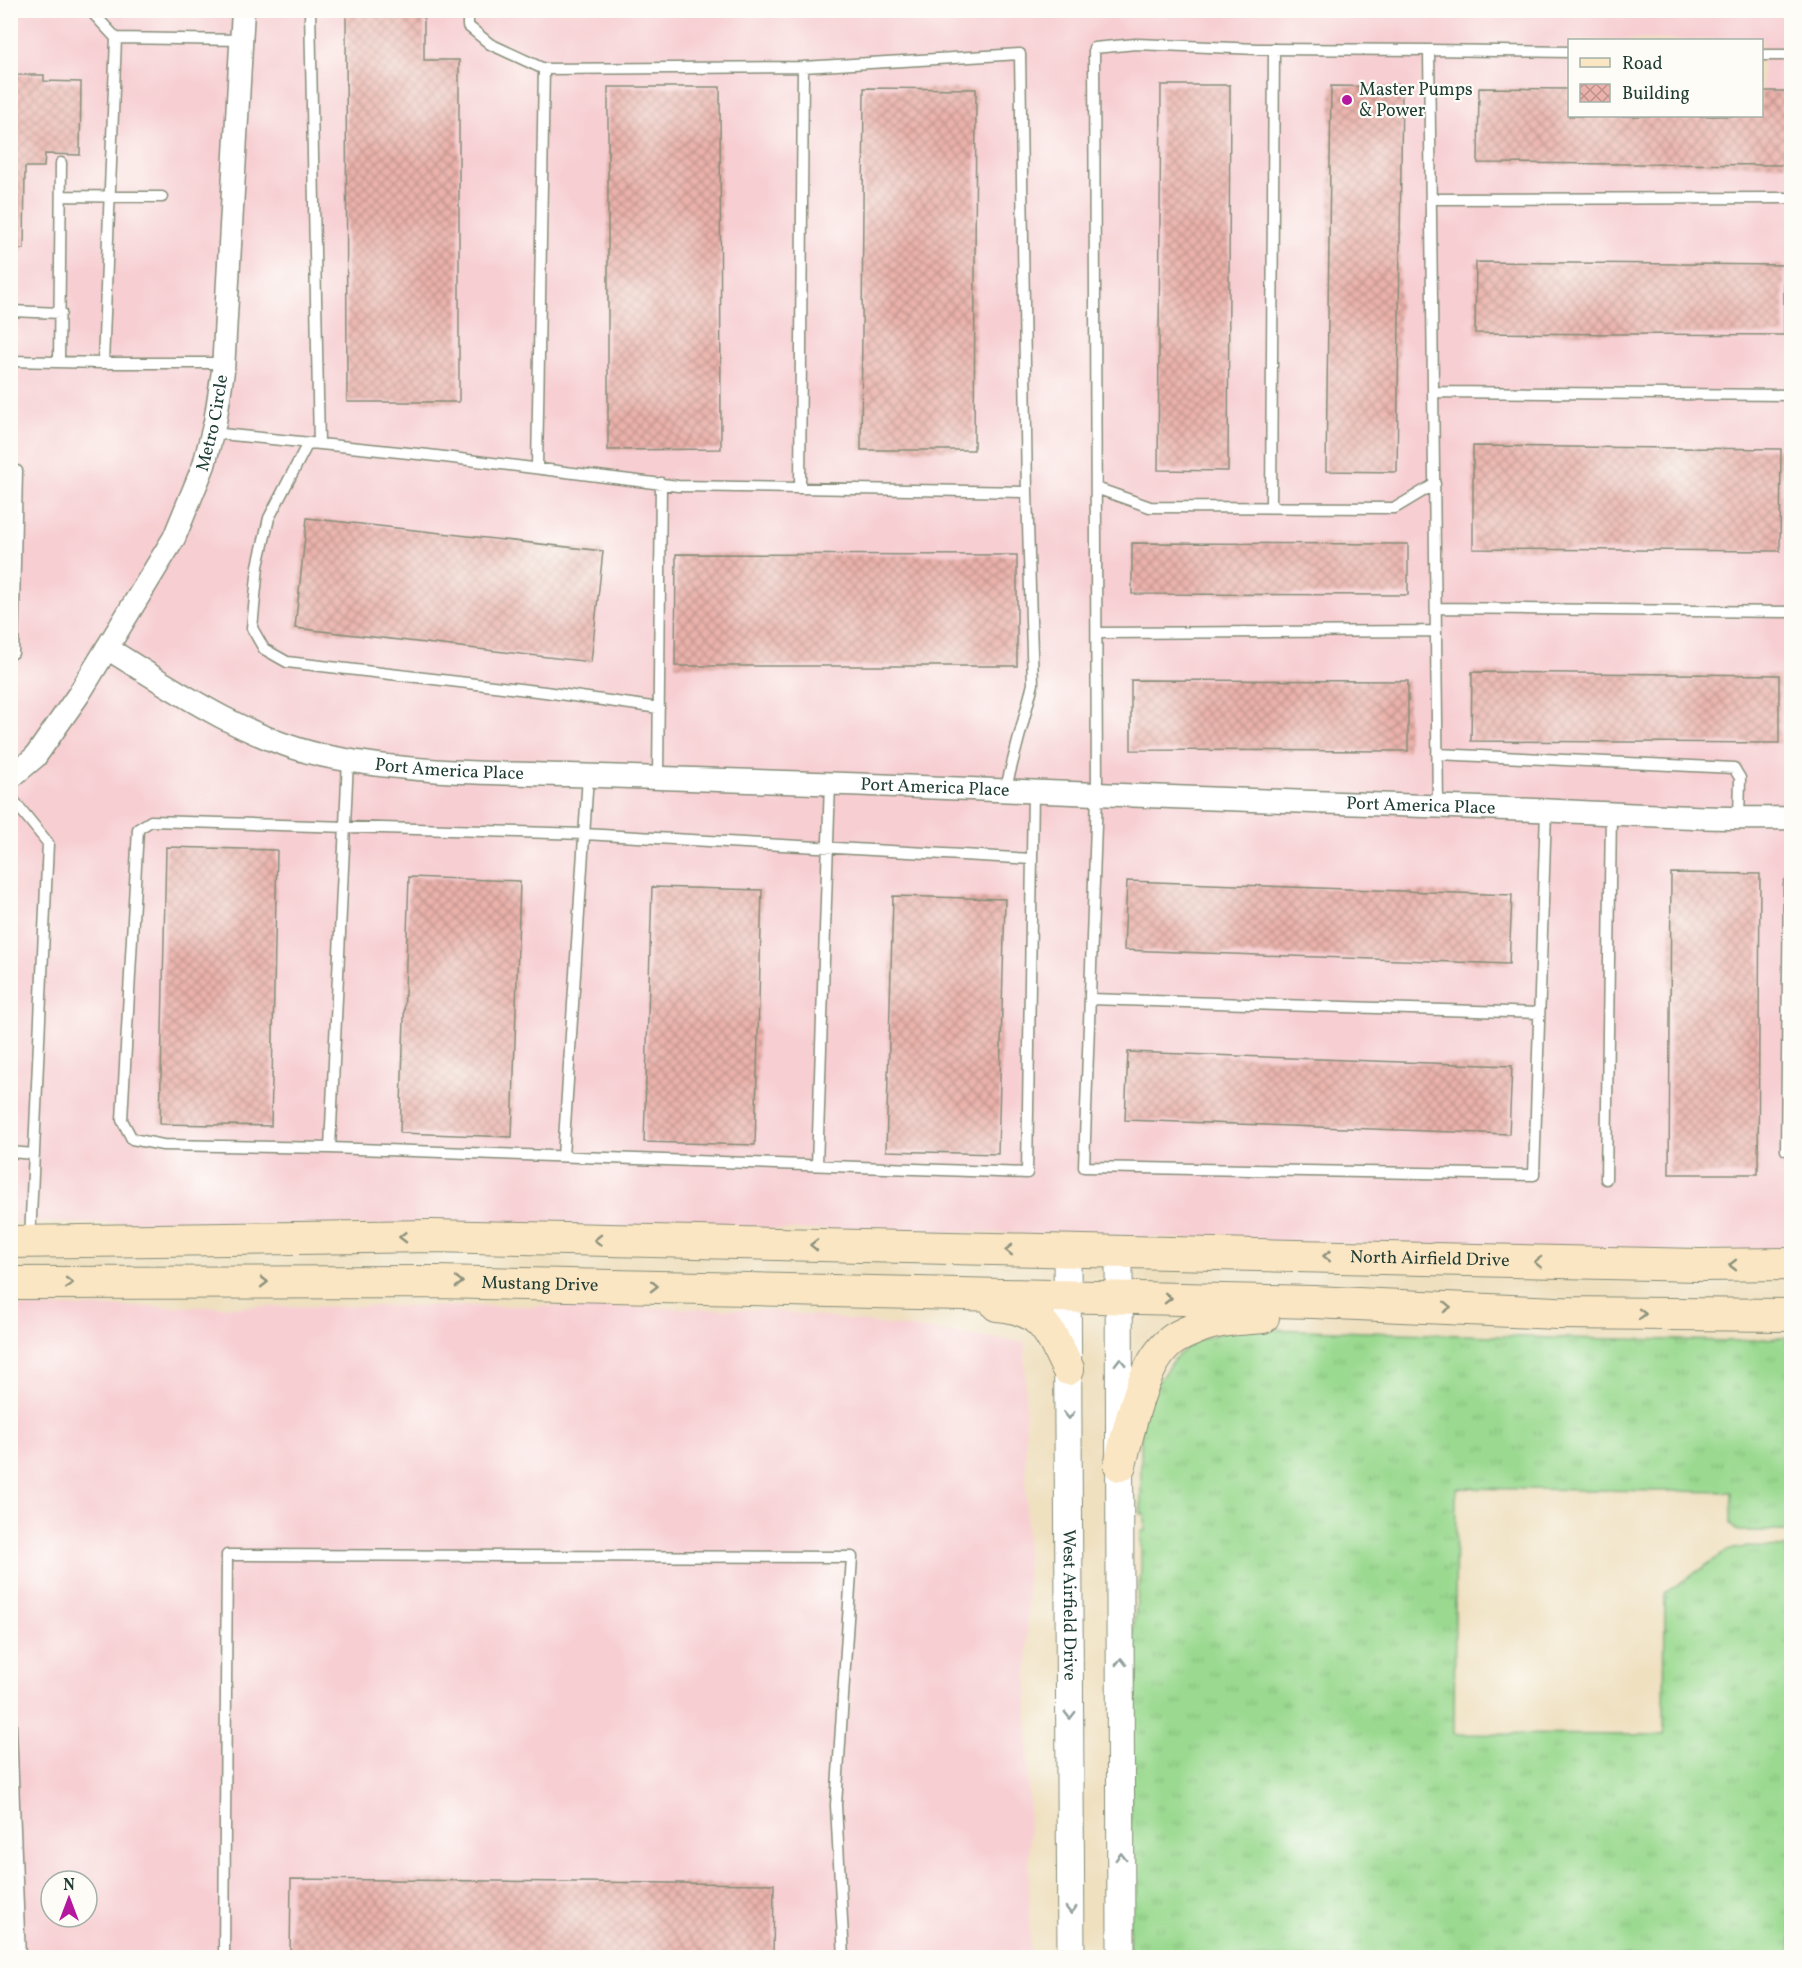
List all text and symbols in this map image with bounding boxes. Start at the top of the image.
legend [1568,39,1763,117]
text: Road [1622,52,1663,77]
place label: Master Pumps & Power [1359,78,1473,124]
text: Building [1622,82,1690,107]
marker: Master Pumps & Power [1340,93,1354,107]
street label: Metro Circle [190,373,235,474]
street label: Port America Place [373,752,524,786]
street label: Port America Place [860,772,1010,803]
street label: Port America Place [1346,791,1496,821]
one-way arrow [399,1231,408,1243]
one-way arrow [594,1234,603,1247]
one-way arrow [809,1239,818,1252]
one-way arrow [1004,1243,1013,1256]
street label: North Airfield Drive [1350,1245,1510,1273]
one-way arrow [1323,1249,1332,1262]
one-way arrow [1534,1255,1543,1268]
one-way arrow [1729,1259,1738,1271]
street label: Mustang Drive [481,1271,599,1298]
one-way arrow [259,1276,268,1288]
one-way arrow [454,1276,463,1288]
one-way arrow [64,1277,73,1289]
one-way arrow [649,1280,658,1293]
one-way arrow [1164,1292,1173,1305]
one-way arrow [1443,1301,1452,1314]
one-way arrow [1638,1308,1647,1320]
one-way arrow [1114,1358,1126,1367]
one-way arrow [1062,1410,1075,1419]
street label: West Airfield Drive [1056,1529,1082,1681]
one-way arrow [1115,1658,1127,1667]
one-way arrow [1064,1710,1076,1719]
one-way arrow [1115,1853,1127,1862]
north arrow [39,1869,99,1929]
text: N [63,1875,75,1897]
one-way arrow [1065,1905,1077,1914]

